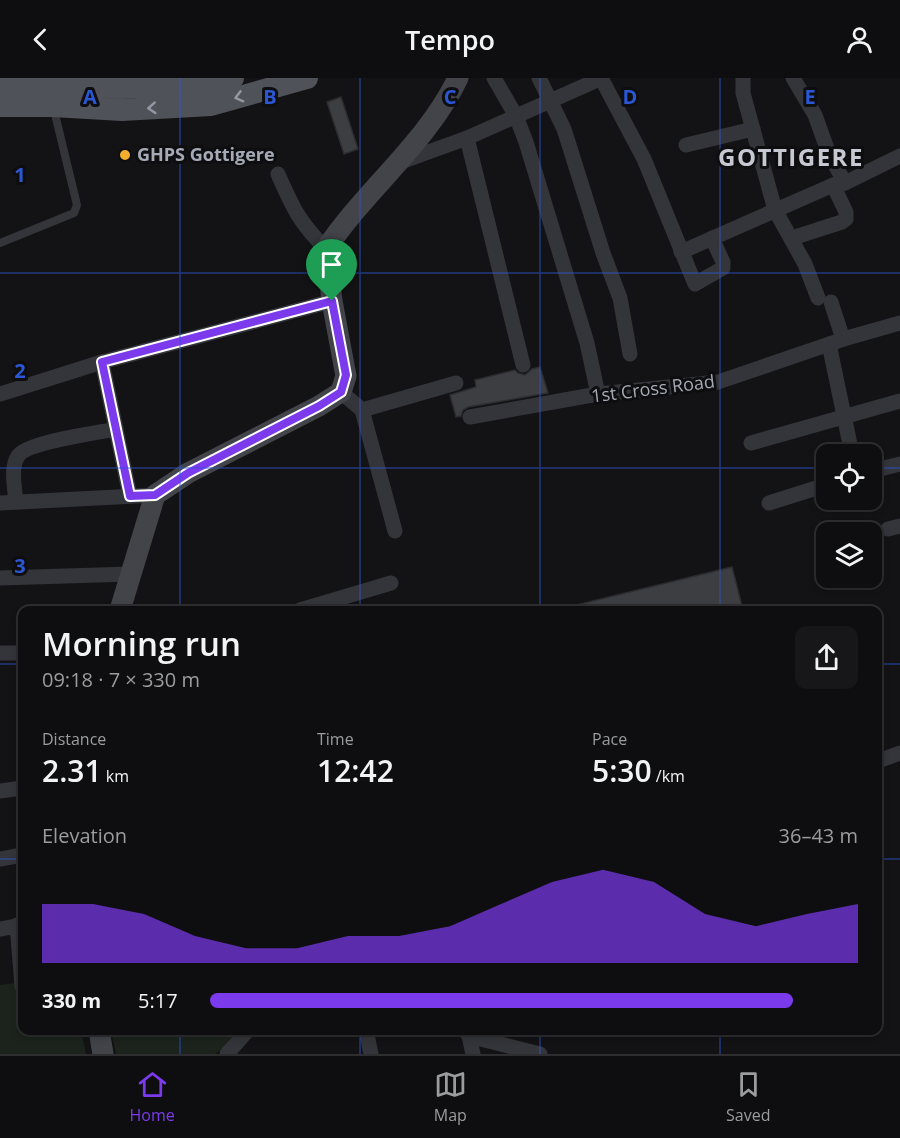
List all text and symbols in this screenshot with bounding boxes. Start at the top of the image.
text: Tempo [405,21,495,58]
icon: back [24,23,57,56]
icon: person [843,23,876,56]
text: A [83,83,97,110]
text: B [263,83,277,110]
text: C [444,83,457,110]
text: D [623,83,637,110]
text: E [804,83,816,110]
one-way arrow [234,90,245,102]
one-way arrow [148,102,157,115]
district label: GOTTIGERE [718,140,864,173]
place label: GHPS Gottigere [137,142,275,166]
marker: GHPS Gottigere [118,148,132,162]
text: 1 [14,161,26,188]
pin [306,239,357,301]
icon: arrive [315,248,348,281]
text: 2 [14,357,26,384]
street label: 1st Cross Road [590,369,716,407]
map controls [816,444,882,588]
button: locate [816,444,882,510]
button: layers [816,522,882,588]
text: 3 [14,552,26,579]
text: Morning run [42,621,241,666]
button: share [795,626,858,689]
text: 09:18 · 7 × 330 m [42,666,200,693]
text: Distance [42,728,106,750]
text: Time [317,728,354,750]
text: Pace [592,728,627,750]
text: 2.31 [42,750,102,791]
text: 12:42 [317,750,394,791]
text: 5:30 [592,750,652,791]
text: km [102,765,129,787]
text: /km [652,765,685,787]
text: Elevation [42,822,127,849]
text: 36–43 m [779,822,858,849]
text: 330 m [42,987,101,1014]
text: 5:17 [138,987,178,1014]
tab: Home [130,1068,175,1126]
tab: Map [434,1068,467,1126]
tab: Saved [726,1068,770,1126]

